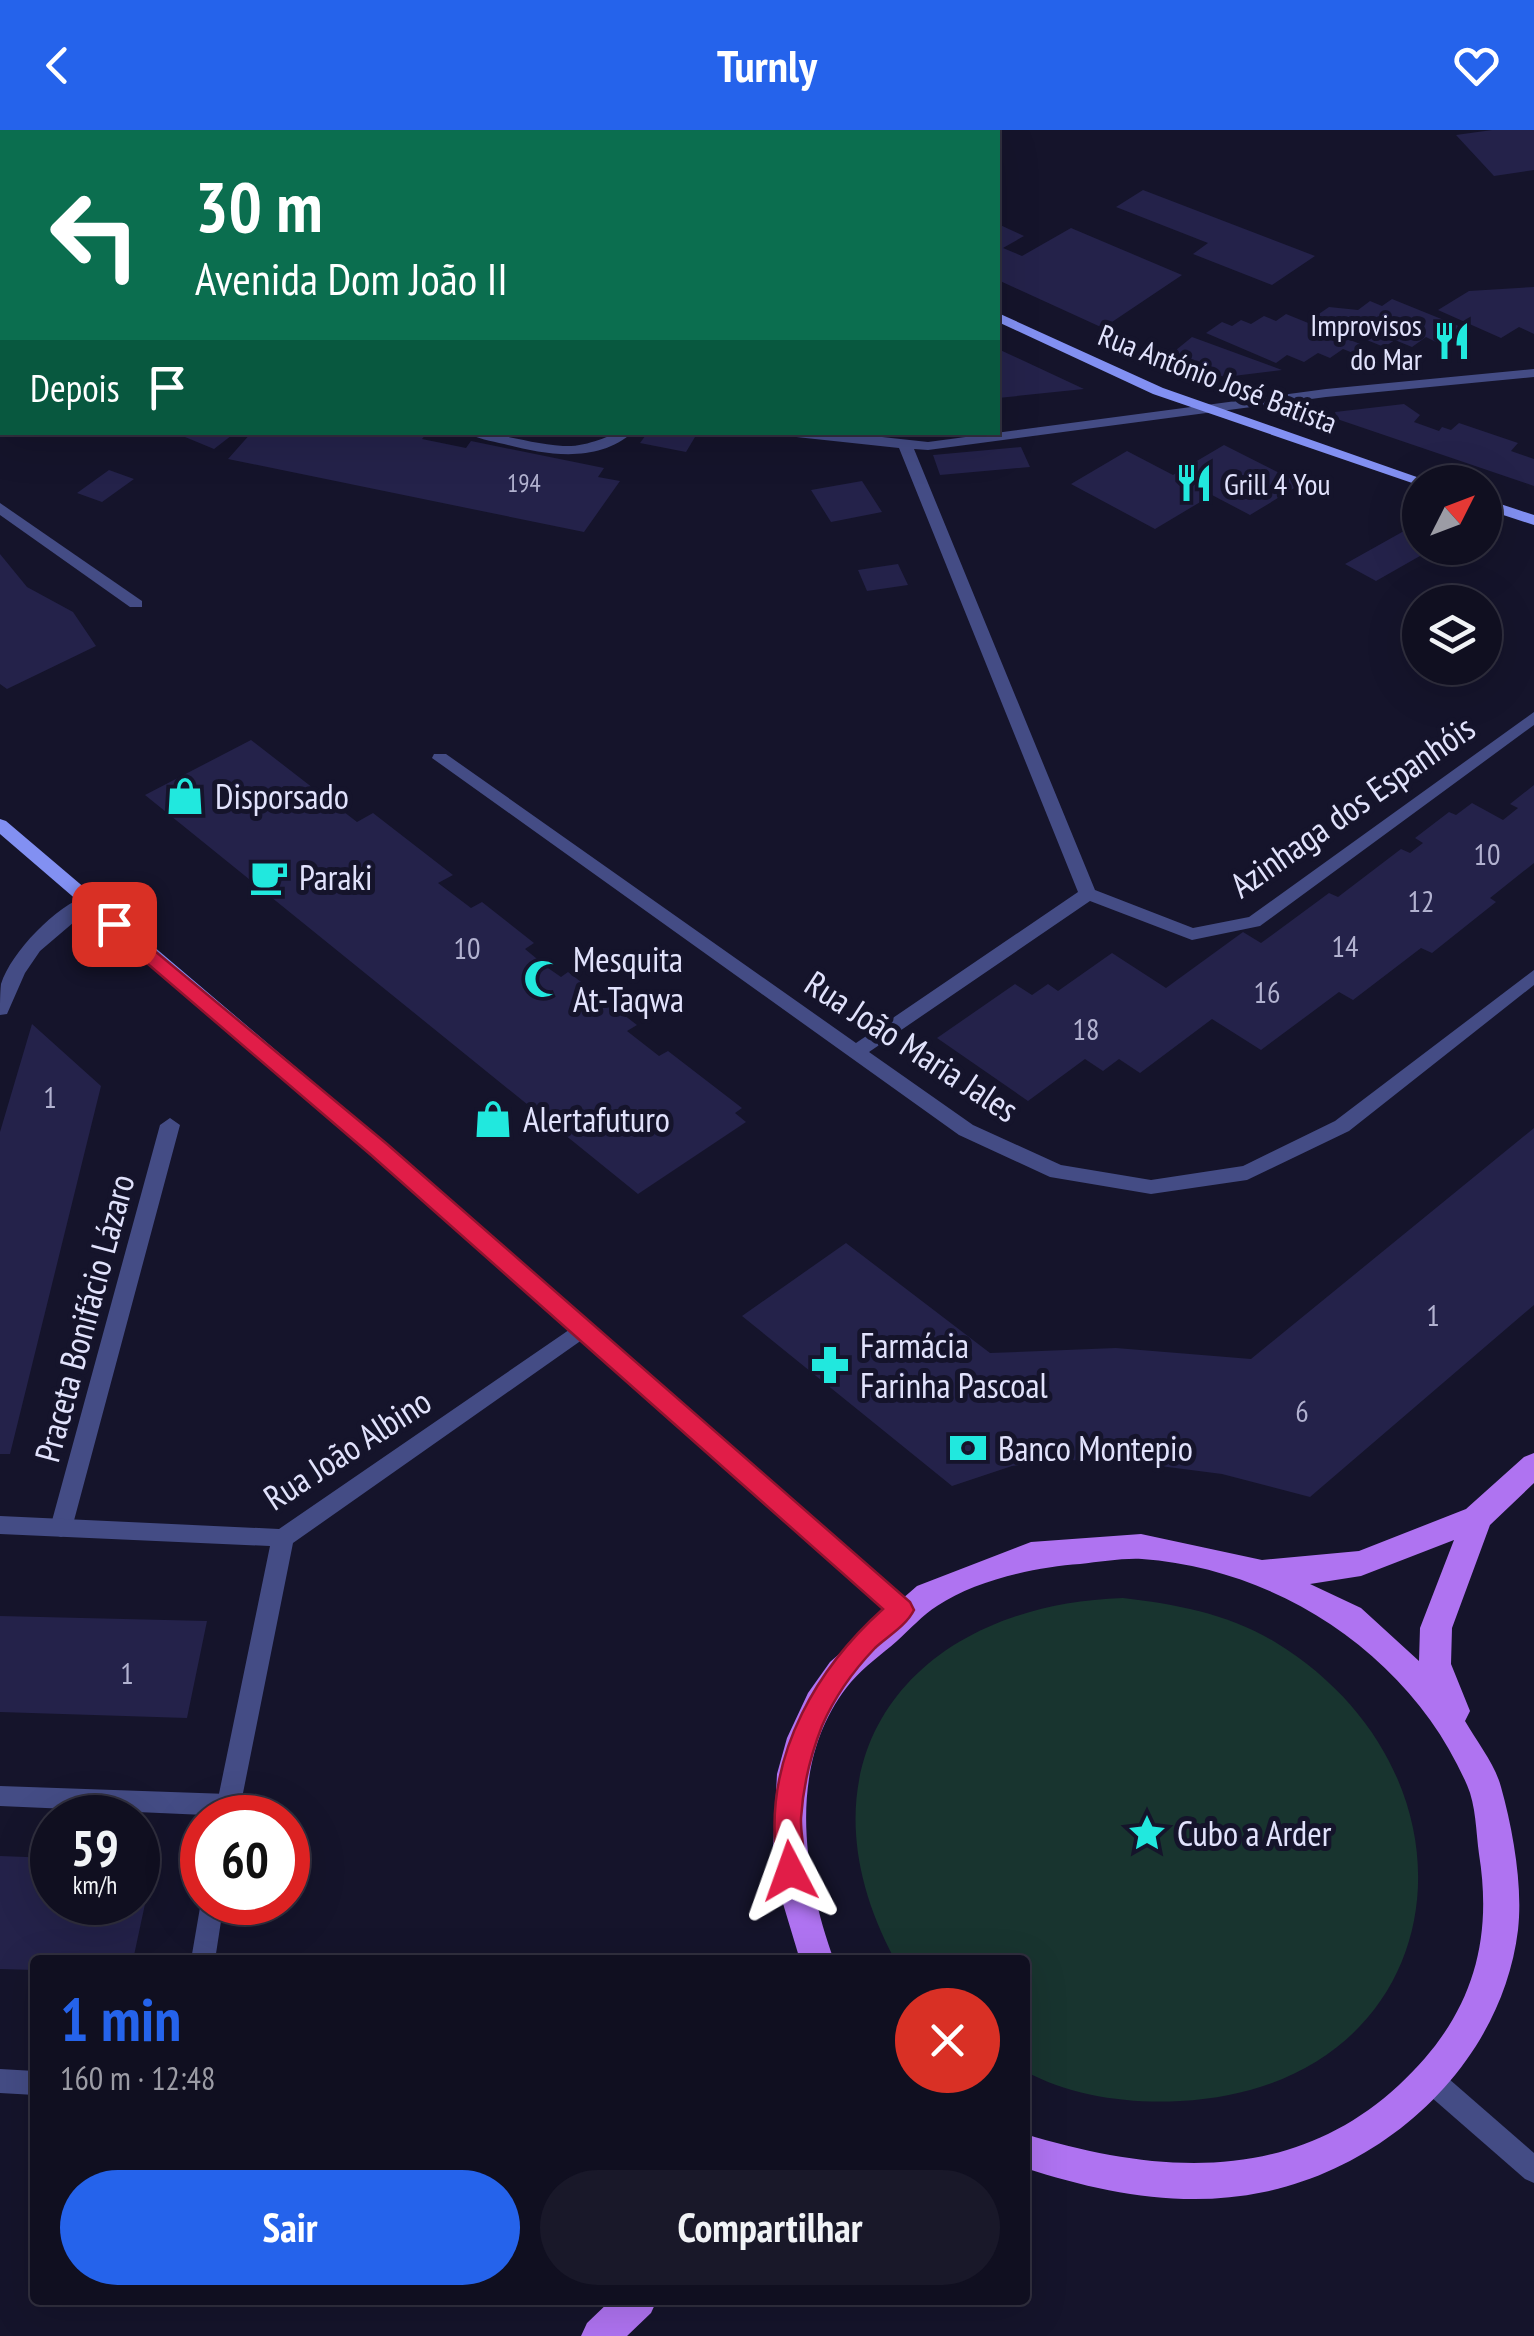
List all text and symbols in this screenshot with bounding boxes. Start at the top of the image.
text: Turnly [717,36,817,94]
icon: back [30,38,85,93]
icon: heart [1449,38,1504,93]
text: 30 m [195,161,323,251]
icon: left [30,170,160,300]
text: Avenida Dom João II [195,249,508,307]
place label: Improvisos do Mar [1310,305,1423,378]
street label: Rua António José Batista [1093,315,1343,441]
restaurant icon: Improvisos do Mar [1431,320,1473,362]
icon: arrive [140,360,195,415]
text: Depois [30,363,120,412]
restaurant icon: Grill 4 You [1173,462,1215,504]
place label: Grill 4 You [1224,464,1330,503]
north arrow [1402,465,1502,565]
map controls [1402,465,1502,685]
house number: 194 [507,467,541,499]
button: layers [1402,585,1502,685]
street label: Azinhaga dos Espanhóis [1221,704,1483,908]
place label: Disporsado [215,773,349,819]
shop icon: Disporsado [164,775,206,817]
house number: 10 [1474,834,1501,873]
place label: Paraki [299,854,373,900]
cafe icon: Paraki [248,856,290,898]
house number: 12 [1408,881,1435,920]
pin [72,882,157,967]
icon: arrive [87,897,142,952]
house number: 14 [1332,926,1359,965]
house number: 10 [454,928,481,967]
place label: Mesquita At-Taqwa [573,936,684,1022]
mosque icon: Mesquita At-Taqwa [522,958,564,1000]
street label: Rua João Maria Jales [797,960,1027,1132]
house number: 16 [1254,972,1281,1011]
house number: 18 [1073,1009,1100,1048]
house number: 1 [43,1077,57,1116]
place label: Alertafuturo [523,1096,670,1142]
shop icon: Alertafuturo [472,1098,514,1140]
street label: Praceta Bonifácio Lázaro [24,1169,144,1467]
house number: 1 [1426,1295,1440,1334]
place label: Farmácia Farinha Pascoal [860,1322,1048,1408]
pharmacy icon: Farmácia Farinha Pascoal [809,1344,851,1386]
street label: Rua João Albino [255,1378,439,1520]
house number: 6 [1295,1391,1309,1430]
place label: Banco Montepio [998,1425,1193,1471]
bank icon: Banco Montepio [947,1427,989,1469]
house number: 1 [120,1653,134,1692]
speed limit sign: 60 [180,1795,310,1925]
place label: Cubo a Arder [1177,1810,1332,1856]
place icon: Cubo a Arder [1126,1812,1168,1854]
text: 59 [71,1815,119,1880]
position arrow [738,1819,842,1923]
text: km/h [73,1869,117,1901]
text: 1 min [60,1980,181,2058]
button: close [895,1988,1000,2093]
text: 160 m · 12:48 [60,2057,215,2099]
button: Sair [60,2170,520,2285]
button: Compartilhar [540,2170,1000,2285]

